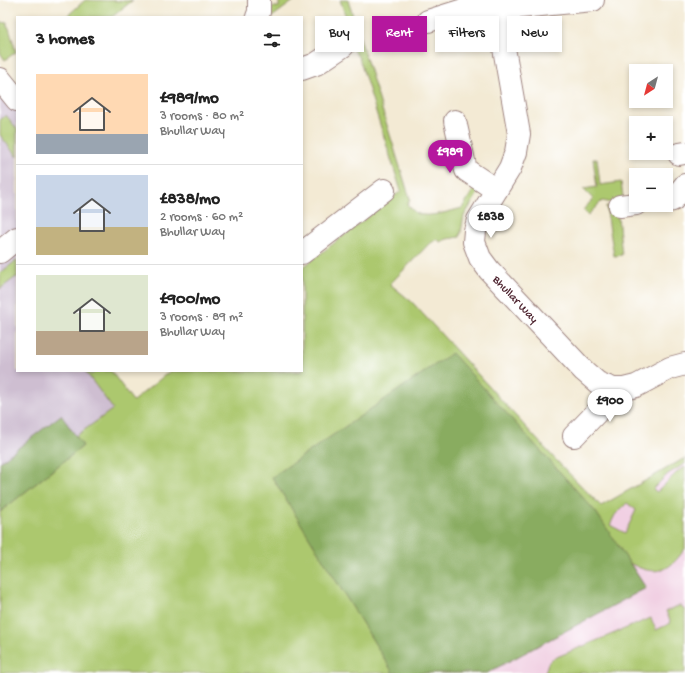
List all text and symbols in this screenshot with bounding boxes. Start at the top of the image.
chip: Buy [315,16,364,52]
chip: Rent [372,16,427,52]
chip: Filters [435,16,499,52]
chip: New [507,16,562,52]
icon: filters [261,29,283,51]
text: 3 homes [36,30,94,50]
north arrow [629,64,673,108]
map controls [629,64,673,212]
text: £989/mo [160,89,219,109]
icon: home [68,90,116,138]
text: 3 rooms · 80 m² [160,109,244,124]
button: + [629,116,673,160]
text: Bhullar Way [160,124,225,139]
pin: £989 [426,140,474,174]
text: £989 [437,145,463,160]
button: − [629,168,673,212]
text: £838/mo [160,190,220,210]
icon: home [68,191,116,239]
pin: £838 [467,205,515,239]
text: 2 rooms · 60 m² [160,210,243,225]
text: £838 [478,210,504,225]
text: Bhullar Way [160,225,225,240]
street label: Bhullar Way [488,273,540,327]
text: £900/mo [160,290,220,310]
icon: home [68,291,116,339]
text: 3 rooms · 89 m² [160,310,243,325]
text: Bhullar Way [160,325,225,340]
pin: £900 [586,389,634,423]
text: £900 [596,394,624,409]

